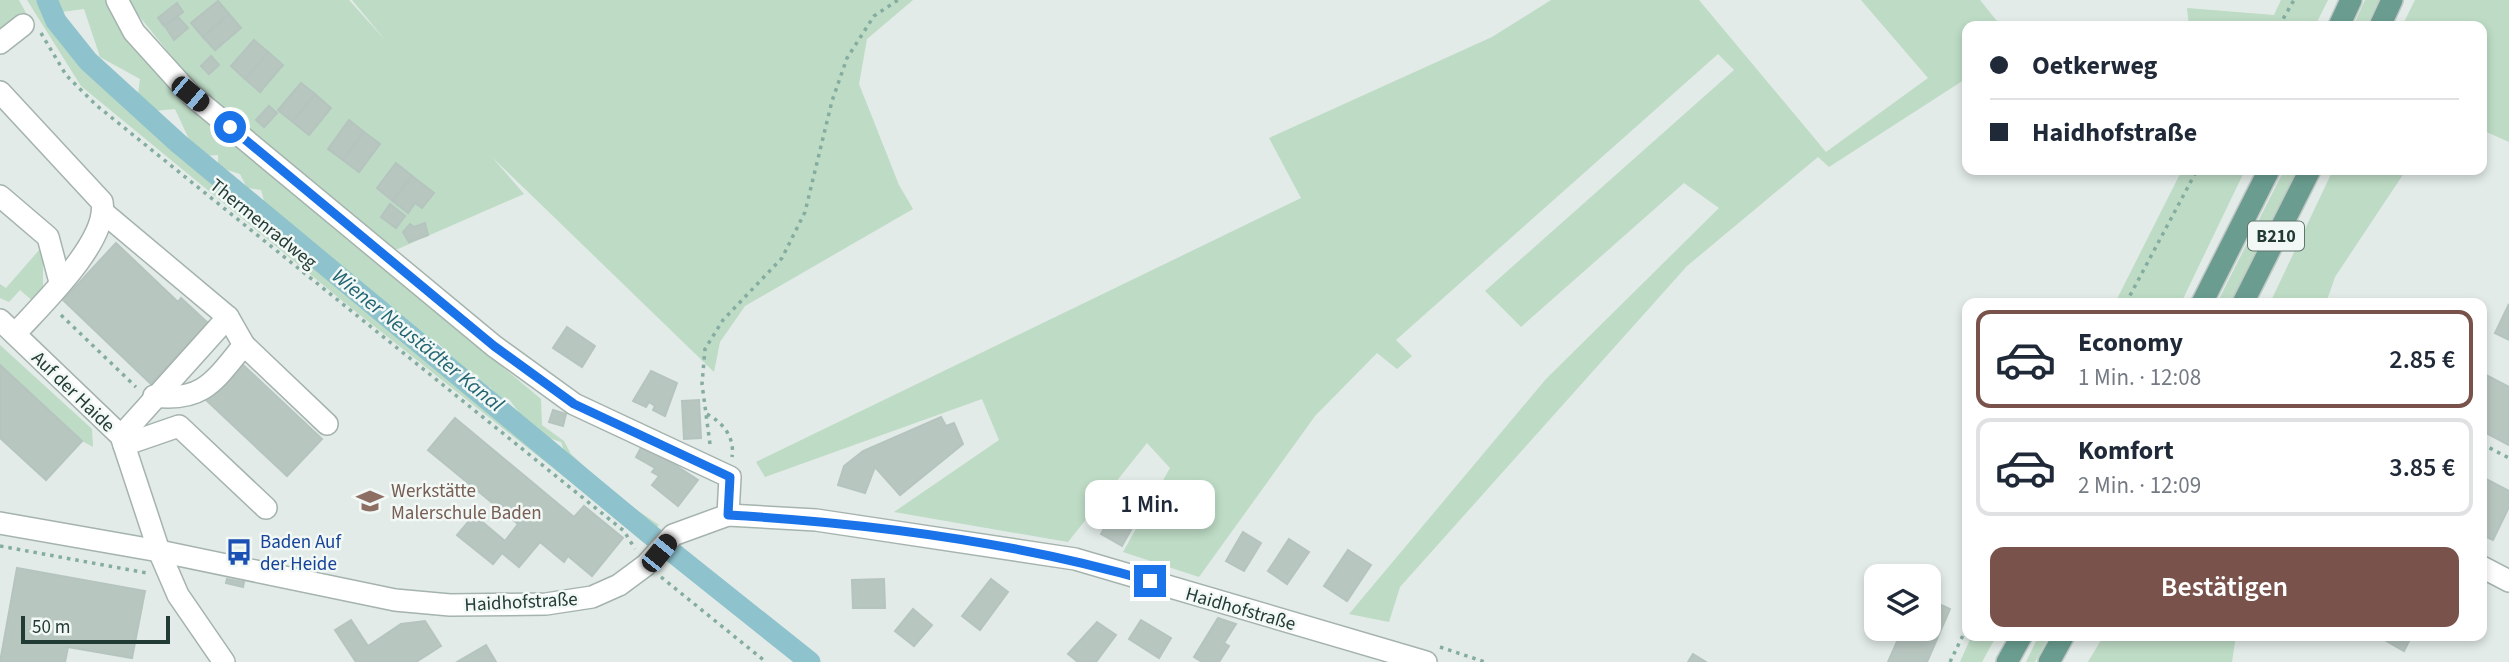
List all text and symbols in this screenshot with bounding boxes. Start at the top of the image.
text: Oetkerweg [2032,47,2157,84]
car [168,72,213,116]
route start [214,111,246,143]
text: Haidhofstraße [2032,114,2197,151]
street label: Thermenradweg [204,173,323,276]
road number: B210 [2248,222,2304,250]
water label: Wiener Neustädter Kanal [326,261,511,419]
text: Economy [2078,324,2183,361]
icon: car [1994,328,2057,391]
text: 2.85 € [2389,341,2455,378]
street label: Auf der Haide [25,345,121,439]
text: 1 Min. · 12:08 [2078,361,2201,394]
text: Komfort [2078,432,2174,469]
icon: car [1994,436,2057,499]
text: 3.85 € [2389,449,2455,486]
text: 2 Min. · 12:09 [2078,469,2201,502]
place label: Werkstätte Malerschule Baden [391,478,542,527]
callout: 1 Min. [1085,480,1215,528]
school or university icon: Werkstätte Malerschule Baden [355,486,385,516]
text: 1 Min. [1121,488,1179,521]
place label: Baden Auf der Heide [260,529,342,578]
car [638,530,681,576]
bus stop icon: Baden Auf der Heide [224,537,254,567]
button: Bestätigen [1990,547,2459,627]
map controls [1864,564,1941,641]
button: layers [1864,564,1941,641]
route end [1134,565,1166,597]
street label: Haidhofstraße [1182,581,1299,638]
street label: Haidhofstraße [464,586,578,619]
scale bar [21,613,170,645]
text: 50 m [32,614,70,641]

